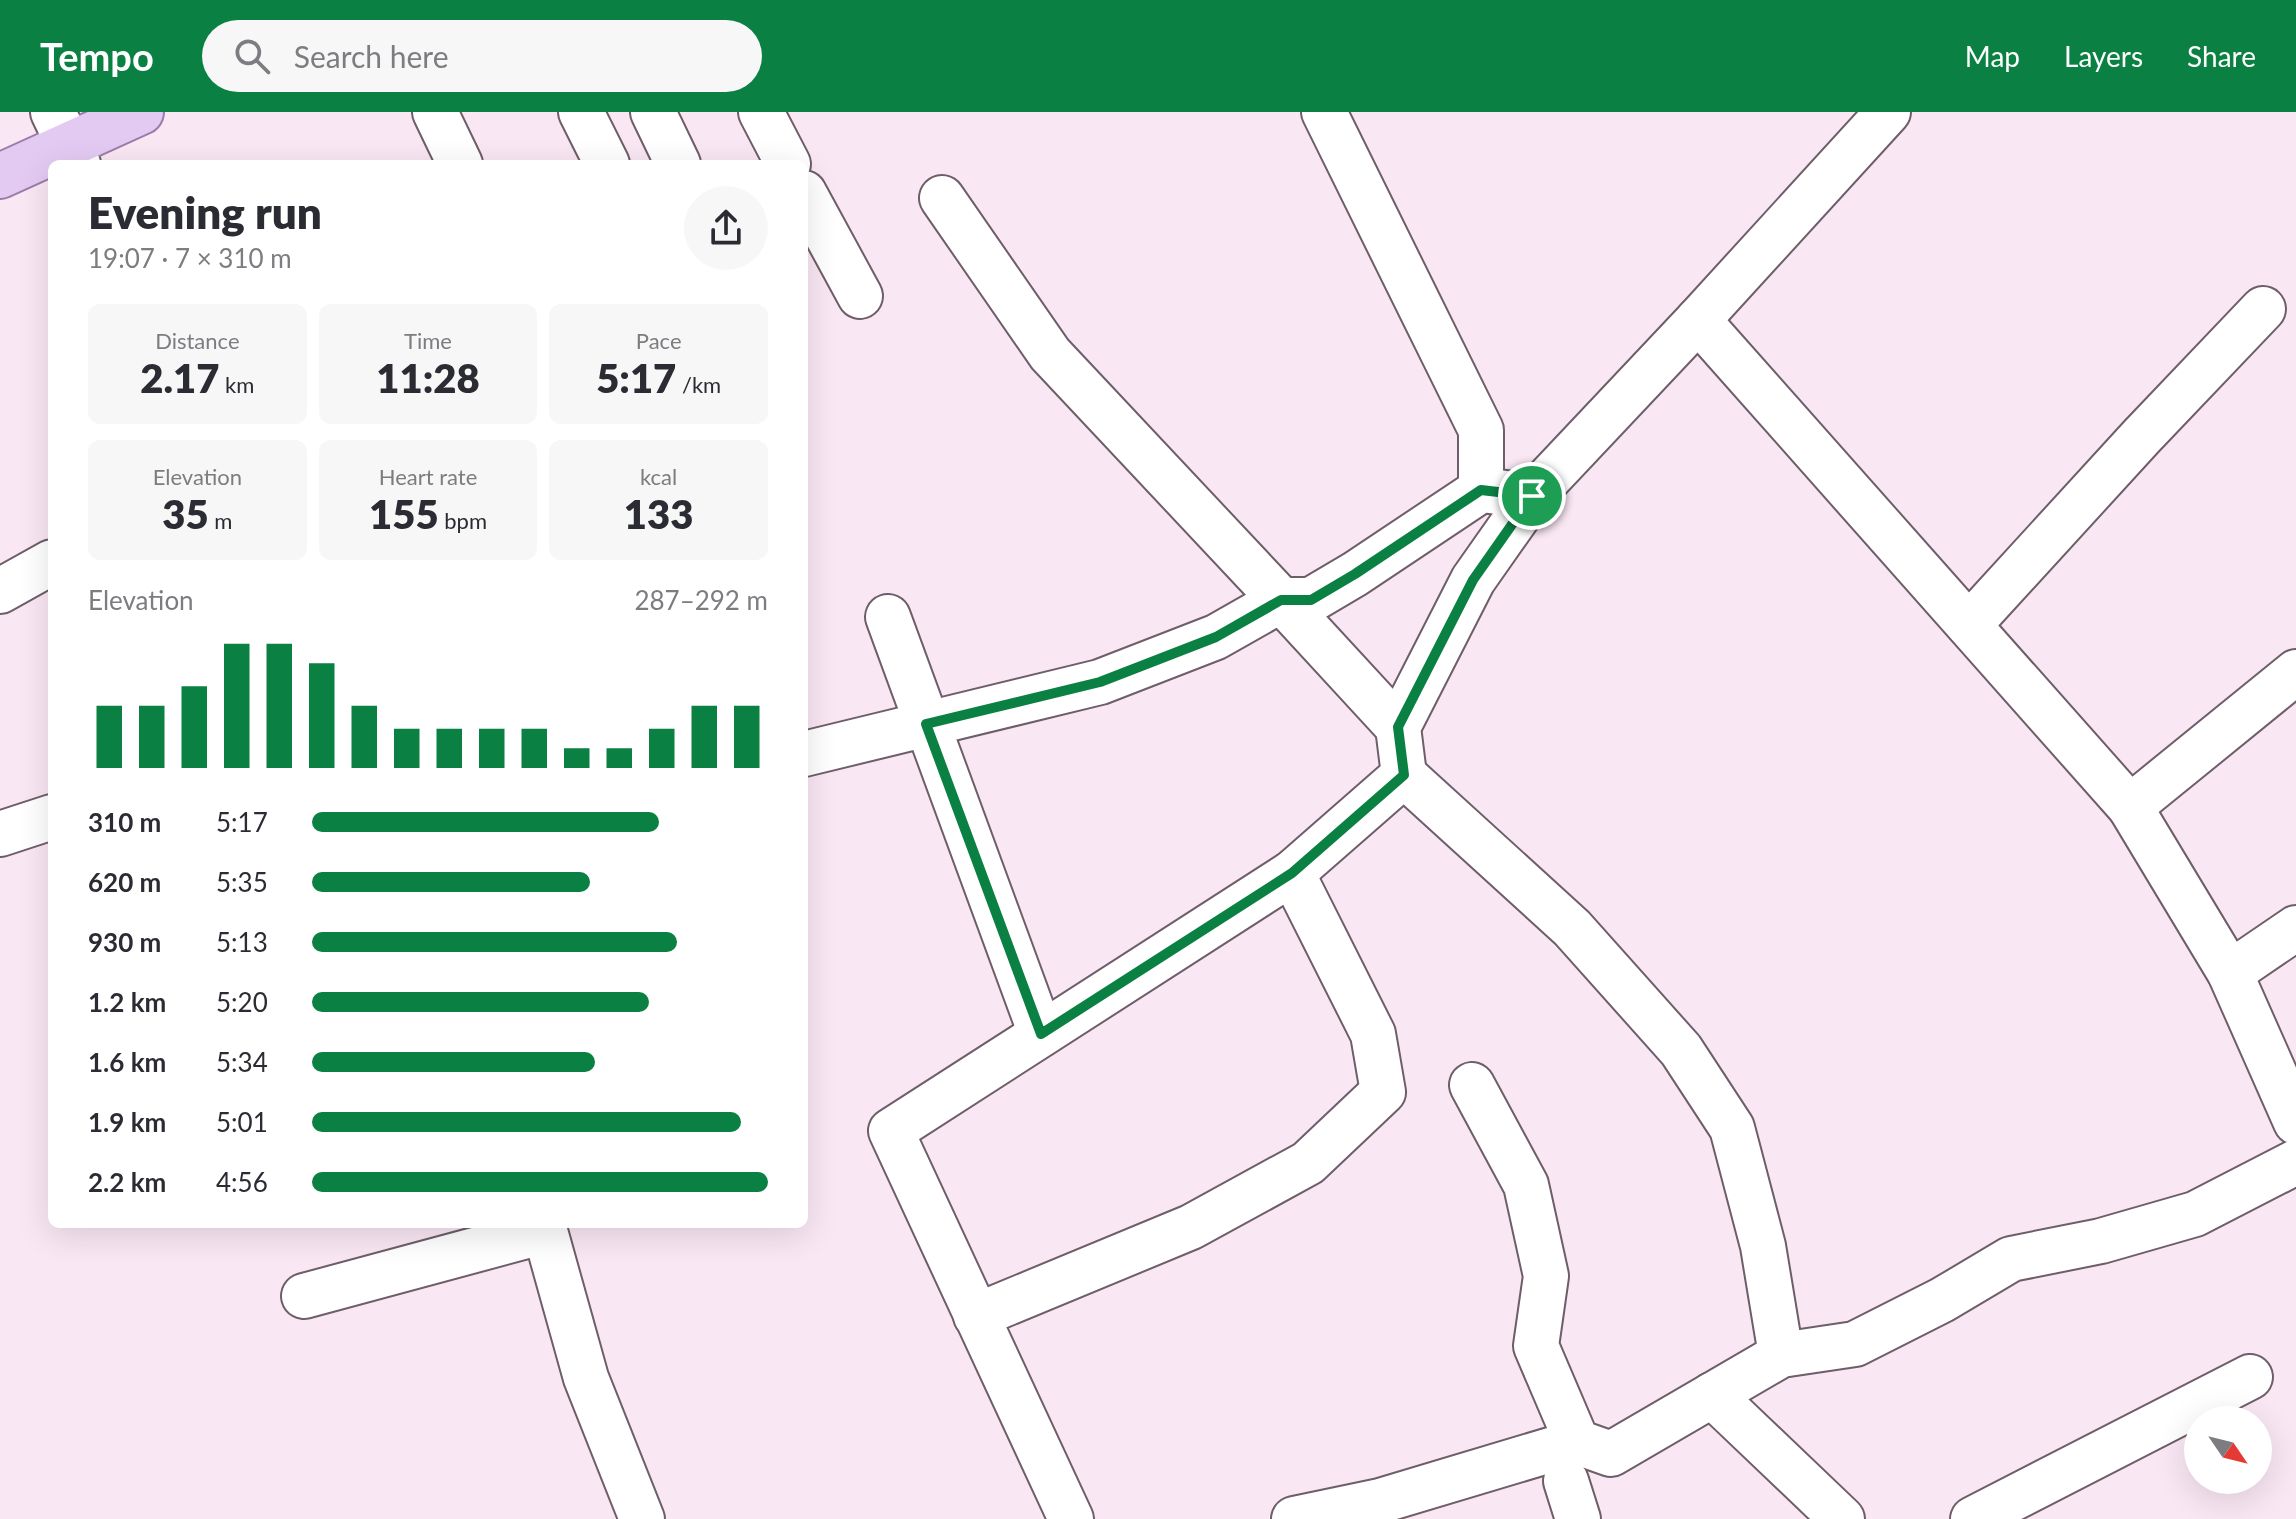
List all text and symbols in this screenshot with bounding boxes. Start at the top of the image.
search box [202,20,762,92]
text: Tempo [40,33,154,79]
icon: search [230,34,274,78]
text: Search here [294,38,448,74]
text: Map [1965,39,2020,73]
text: Layers [2064,39,2143,73]
text: Share [2187,39,2256,73]
text: Evening run [88,186,322,238]
button: share [684,186,768,270]
text: 19:07 · 7 × 310 m [88,242,292,274]
text: Distance [155,327,240,354]
text: Time [404,327,452,354]
text: Pace [636,327,682,354]
text: 2.17 [140,354,219,402]
text: 11:28 [376,354,480,402]
text: 5:17 [596,354,676,402]
text: km [219,371,254,398]
text: /km [676,371,721,398]
pin [1498,462,1566,530]
text: Elevation [153,463,242,490]
text: Heart rate [379,463,477,490]
text: kcal [640,463,677,490]
icon: arrive [1510,474,1554,518]
text: 35 [162,490,209,538]
text: 155 [369,490,439,538]
text: 133 [624,490,693,538]
text: m [209,507,232,534]
text: bpm [439,507,487,534]
text: Elevation [88,584,194,616]
text: 287–292 m [634,584,768,616]
text: 310 m [88,806,161,838]
text: 5:17 [216,806,268,838]
text: 620 m [88,866,161,898]
text: 5:35 [216,866,268,898]
text: 930 m [88,926,161,958]
text: 5:13 [216,926,268,958]
text: 1.2 km [88,986,166,1018]
text: 5:20 [216,986,268,1018]
text: 1.6 km [88,1046,166,1078]
text: 5:34 [216,1046,268,1078]
text: 1.9 km [88,1106,166,1138]
text: 5:01 [216,1106,268,1138]
text: 2.2 km [88,1166,166,1198]
text: 4:56 [216,1166,268,1198]
north arrow [2184,1406,2272,1494]
map controls [2184,1406,2272,1494]

